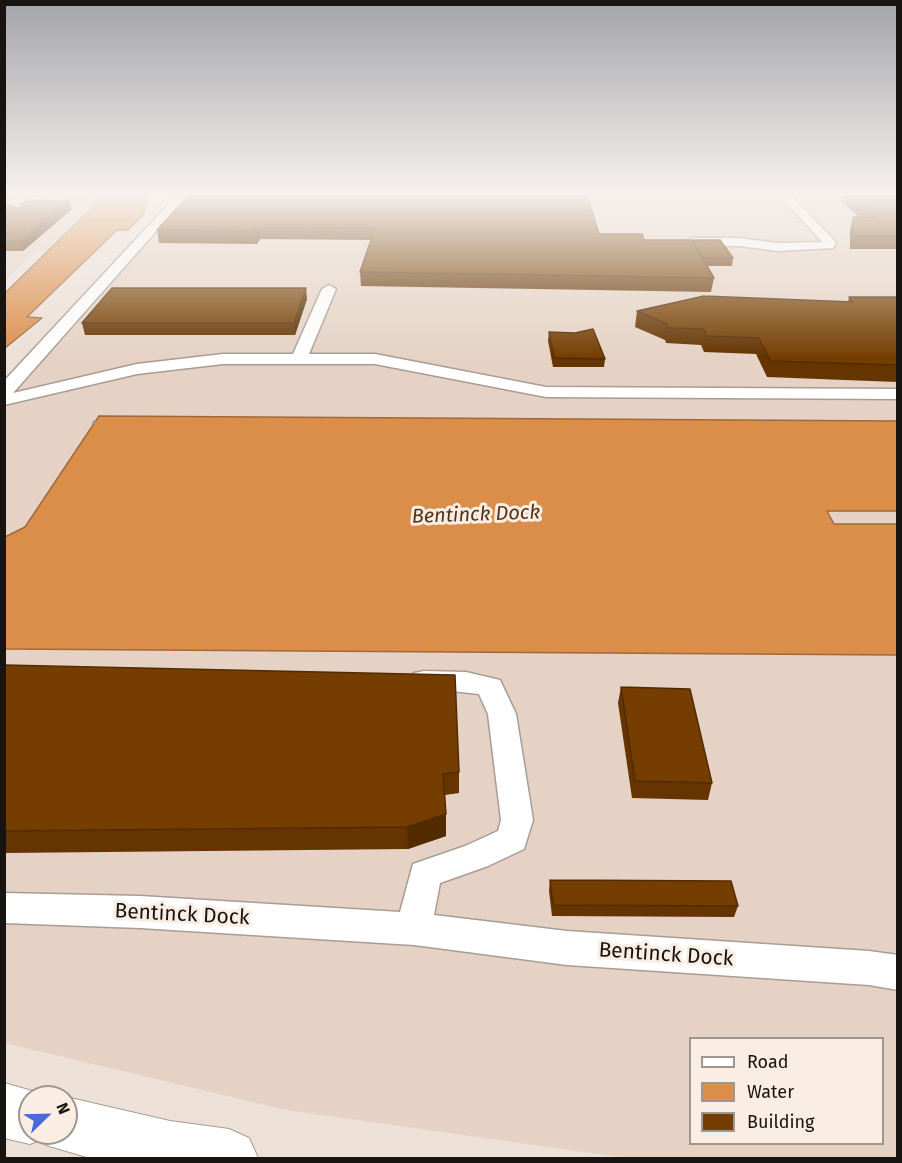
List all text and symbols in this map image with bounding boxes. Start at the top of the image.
water label: Bentinck Dock [411,501,541,529]
street label: Bentinck Dock [114,899,250,931]
street label: Bentinck Dock [598,938,734,972]
legend [689,1037,884,1145]
text: Road [747,1051,789,1073]
text: Water [747,1081,794,1103]
north arrow [18,1085,78,1145]
text: N [52,1100,74,1117]
text: Building [747,1111,814,1133]

